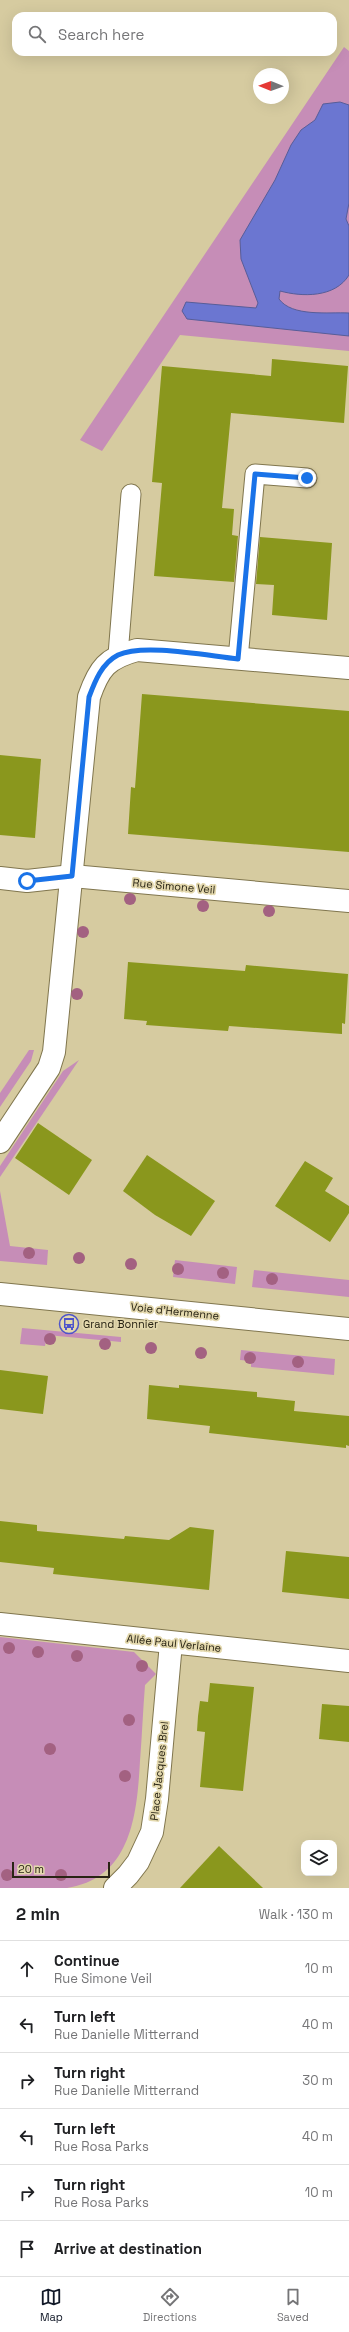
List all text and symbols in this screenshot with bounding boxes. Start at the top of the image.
search box [12,12,337,56]
icon: search [26,23,48,45]
text: Search here [58,25,144,44]
north arrow [253,68,289,104]
route end [298,469,316,487]
route start [18,872,36,890]
street label: Rue Simone Veil [132,875,216,897]
street label: Voie d'Hermenne [130,1299,220,1323]
bus stop icon: Grand Bonnier [58,1313,80,1335]
place label: Grand Bonnier [83,1317,158,1331]
street label: Allée Paul Verlaine [126,1631,222,1655]
street label: Place Jacques Brel [147,1721,171,1821]
map controls [301,1840,337,1876]
button: layers [301,1840,337,1876]
scale bar [12,1860,110,1879]
text: 20 m [18,1862,44,1876]
text: 2 min [16,1903,60,1925]
text: Walk · 130 m [259,1906,333,1923]
text: Continue [54,1951,120,1970]
icon: ahead [16,1958,38,1980]
text: 10 m [305,1960,333,1977]
text: Rue Simone Veil [54,1970,152,1987]
text: Turn left [54,2007,116,2026]
icon: left [16,2014,38,2036]
text: 40 m [302,2016,333,2033]
text: Rue Danielle Mitterrand [54,2026,199,2043]
text: Turn right [54,2063,125,2082]
icon: right [16,2070,38,2092]
text: 30 m [302,2072,333,2089]
text: Rue Danielle Mitterrand [54,2082,199,2099]
text: Turn left [54,2119,116,2138]
icon: left [16,2126,38,2148]
text: 40 m [302,2128,333,2145]
text: Rue Rosa Parks [54,2138,149,2155]
text: Turn right [54,2175,125,2194]
icon: right [16,2182,38,2204]
text: 10 m [305,2184,333,2201]
text: Rue Rosa Parks [54,2194,149,2211]
icon: arrive [16,2238,38,2260]
text: Arrive at destination [54,2239,202,2258]
tab: Map [40,2286,63,2324]
tab: Directions [143,2286,197,2324]
tab: Saved [277,2286,309,2324]

